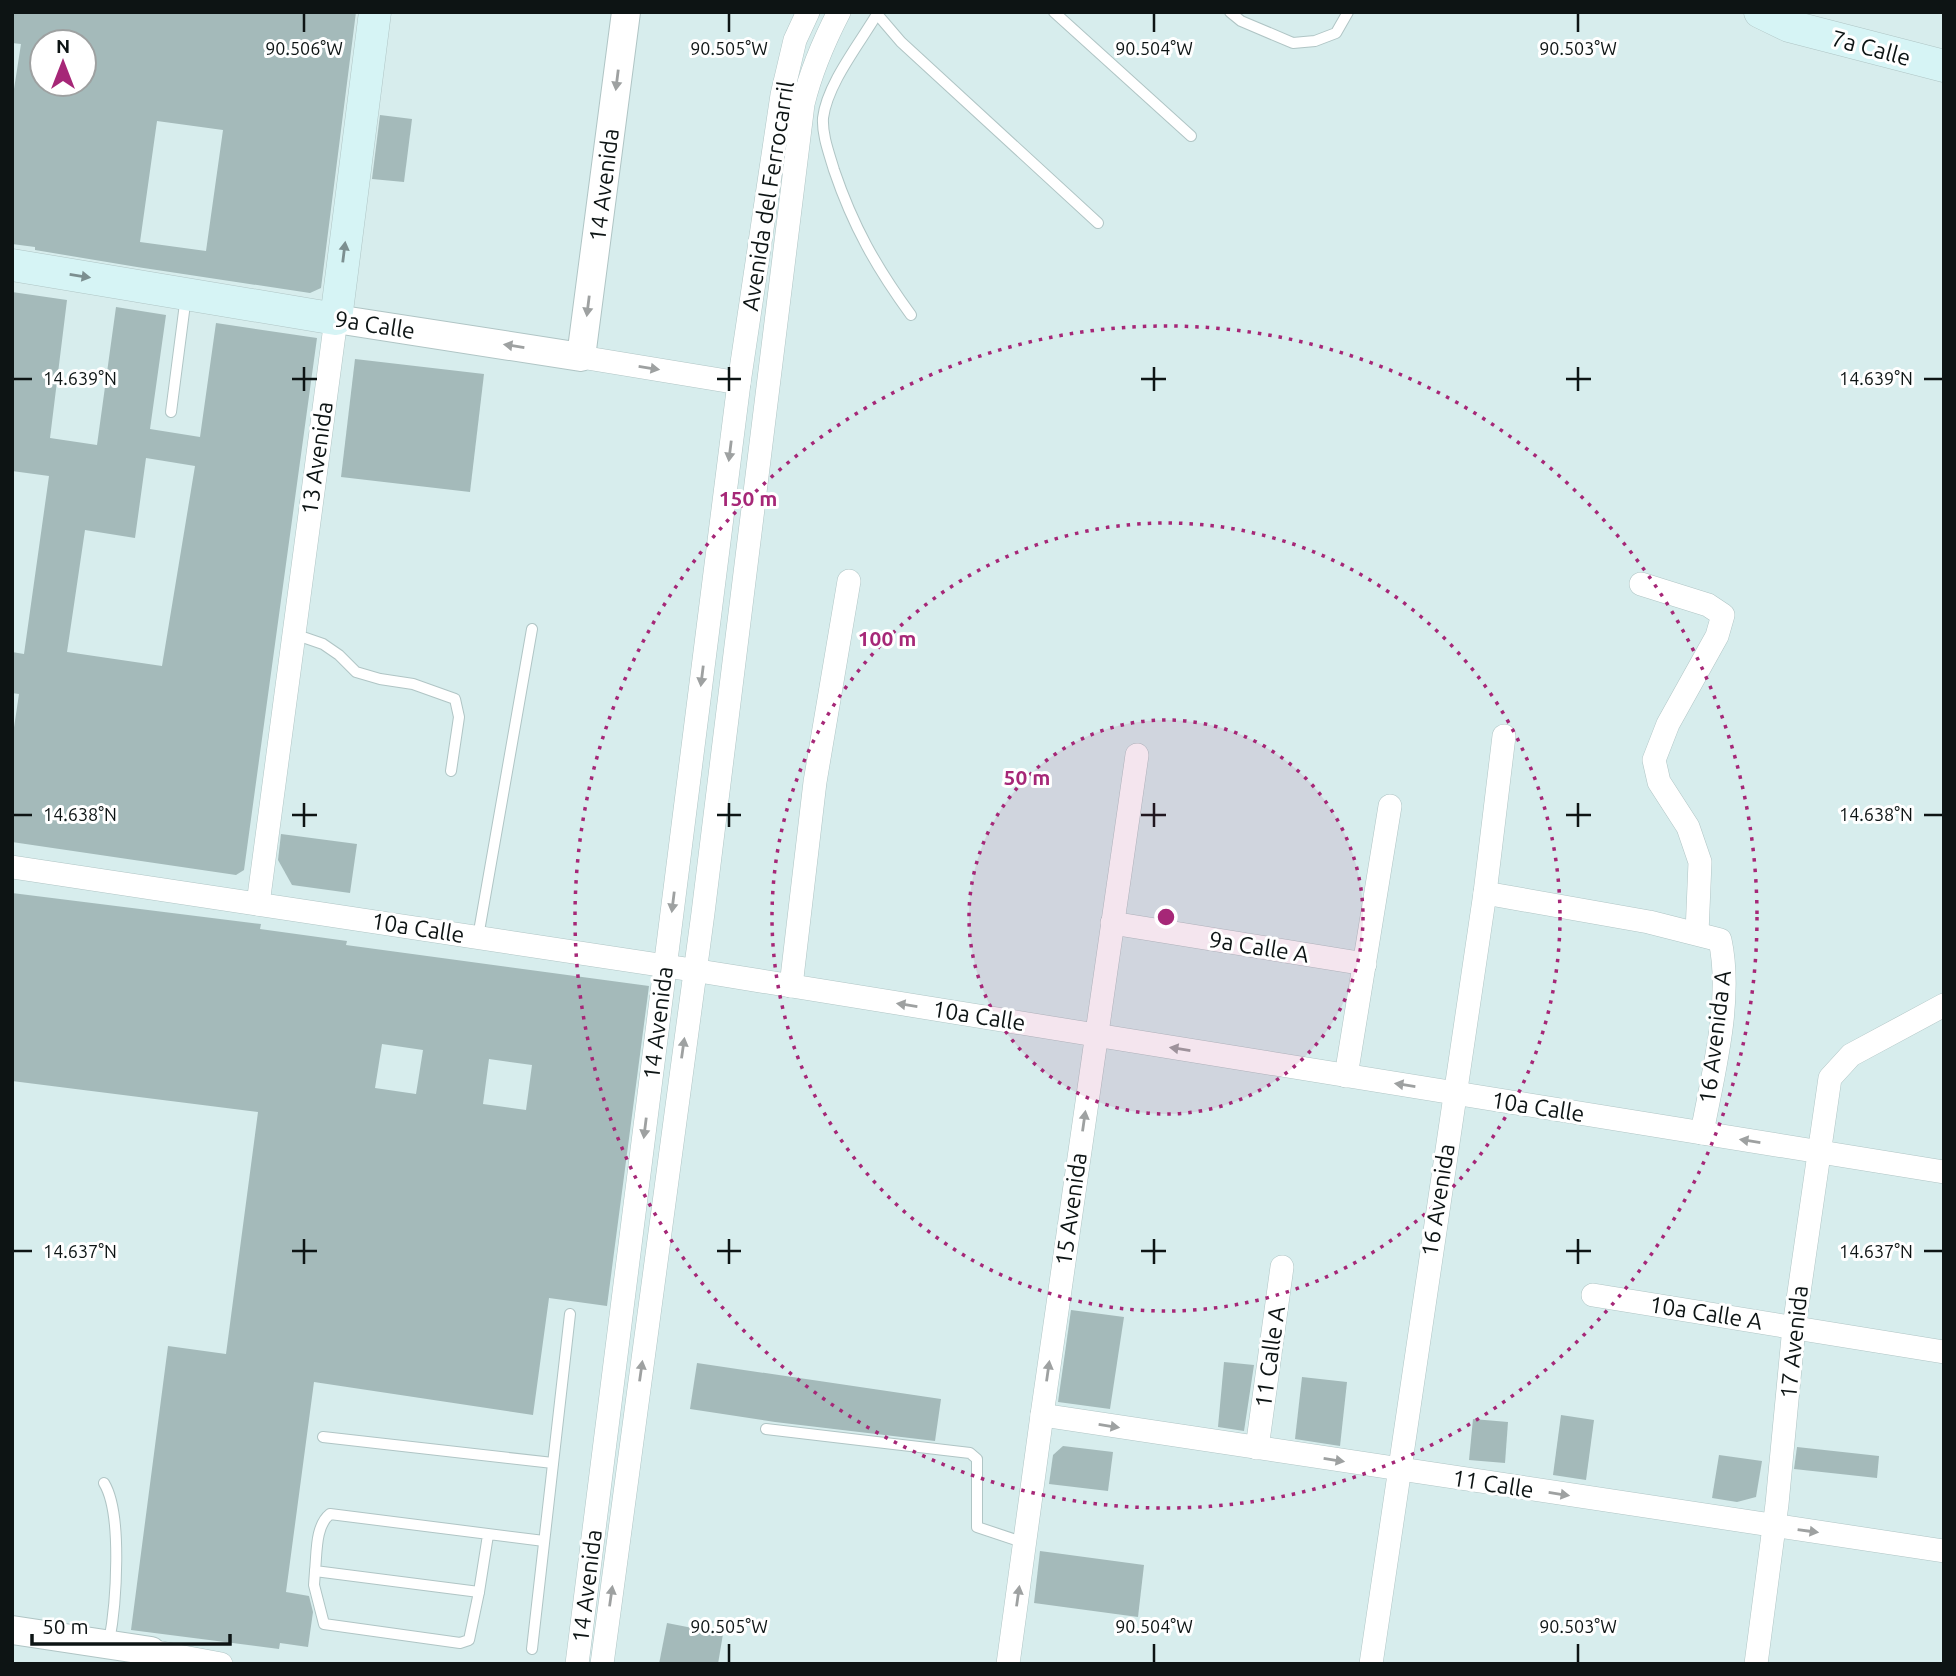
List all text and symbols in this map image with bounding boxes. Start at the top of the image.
street label: 7a Calle [1829,25,1913,70]
north arrow [28,28,98,98]
text: N [56,35,70,57]
text: 90.506°W [265,38,343,58]
text: 90.505°W [690,38,768,58]
text: 90.504°W [1115,38,1193,58]
text: 90.503°W [1539,38,1617,58]
one-way arrow [612,69,623,91]
street label: Avenida del Ferrocarril [737,79,798,313]
street label: 14 Avenida [584,127,623,243]
one-way arrow [339,240,350,262]
one-way arrow [69,271,91,282]
one-way arrow [582,295,593,317]
street label: 9a Calle [333,306,417,343]
one-way arrow [503,341,525,352]
one-way arrow [638,363,660,374]
text: 14.639°N [43,368,117,388]
text: 14.639°N [1839,368,1913,388]
street label: 13 Avenida [296,400,337,516]
one-way arrow [725,440,736,462]
text: 150 m [719,486,777,510]
text: 100 m [858,626,916,650]
one-way arrow [696,666,707,688]
text: 50 m [1004,765,1050,789]
text: 14.638°N [43,804,117,824]
text: 14.638°N [1839,804,1913,824]
one-way arrow [668,891,679,913]
centre of rings [1154,905,1178,929]
street label: 10a Calle [370,908,466,947]
street label: 9a Calle A [1207,926,1311,967]
street label: 14 Avenida [638,965,677,1081]
street label: 16 Avenida A [1694,969,1735,1105]
street label: 10a Calle [931,996,1027,1035]
one-way arrow [896,999,918,1010]
one-way arrow [678,1037,689,1059]
one-way arrow [1169,1043,1191,1054]
one-way arrow [1394,1079,1416,1090]
street label: 10a Calle [1490,1087,1586,1126]
one-way arrow [1079,1110,1090,1132]
one-way arrow [639,1117,650,1139]
one-way arrow [1739,1135,1761,1146]
street label: 16 Avenida [1416,1142,1459,1258]
street label: 15 Avenida [1050,1151,1091,1267]
text: 14.637°N [43,1241,117,1261]
text: 14.637°N [1839,1241,1913,1261]
street label: 17 Avenida [1775,1284,1812,1400]
street label: 10a Calle A [1648,1291,1764,1334]
street label: 11 Calle A [1250,1305,1289,1409]
one-way arrow [635,1359,646,1381]
one-way arrow [1043,1360,1054,1382]
one-way arrow [1098,1420,1120,1431]
one-way arrow [1323,1455,1345,1466]
street label: 11 Calle [1451,1465,1535,1502]
one-way arrow [1548,1489,1570,1500]
one-way arrow [1797,1526,1819,1537]
street label: 14 Avenida [567,1528,606,1644]
one-way arrow [605,1585,616,1607]
one-way arrow [1012,1585,1023,1607]
scale bar [32,1602,229,1646]
text: 50 m [42,1614,89,1638]
text: 90.505°W [690,1616,768,1636]
text: 90.504°W [1115,1616,1193,1636]
text: 90.503°W [1539,1616,1617,1636]

